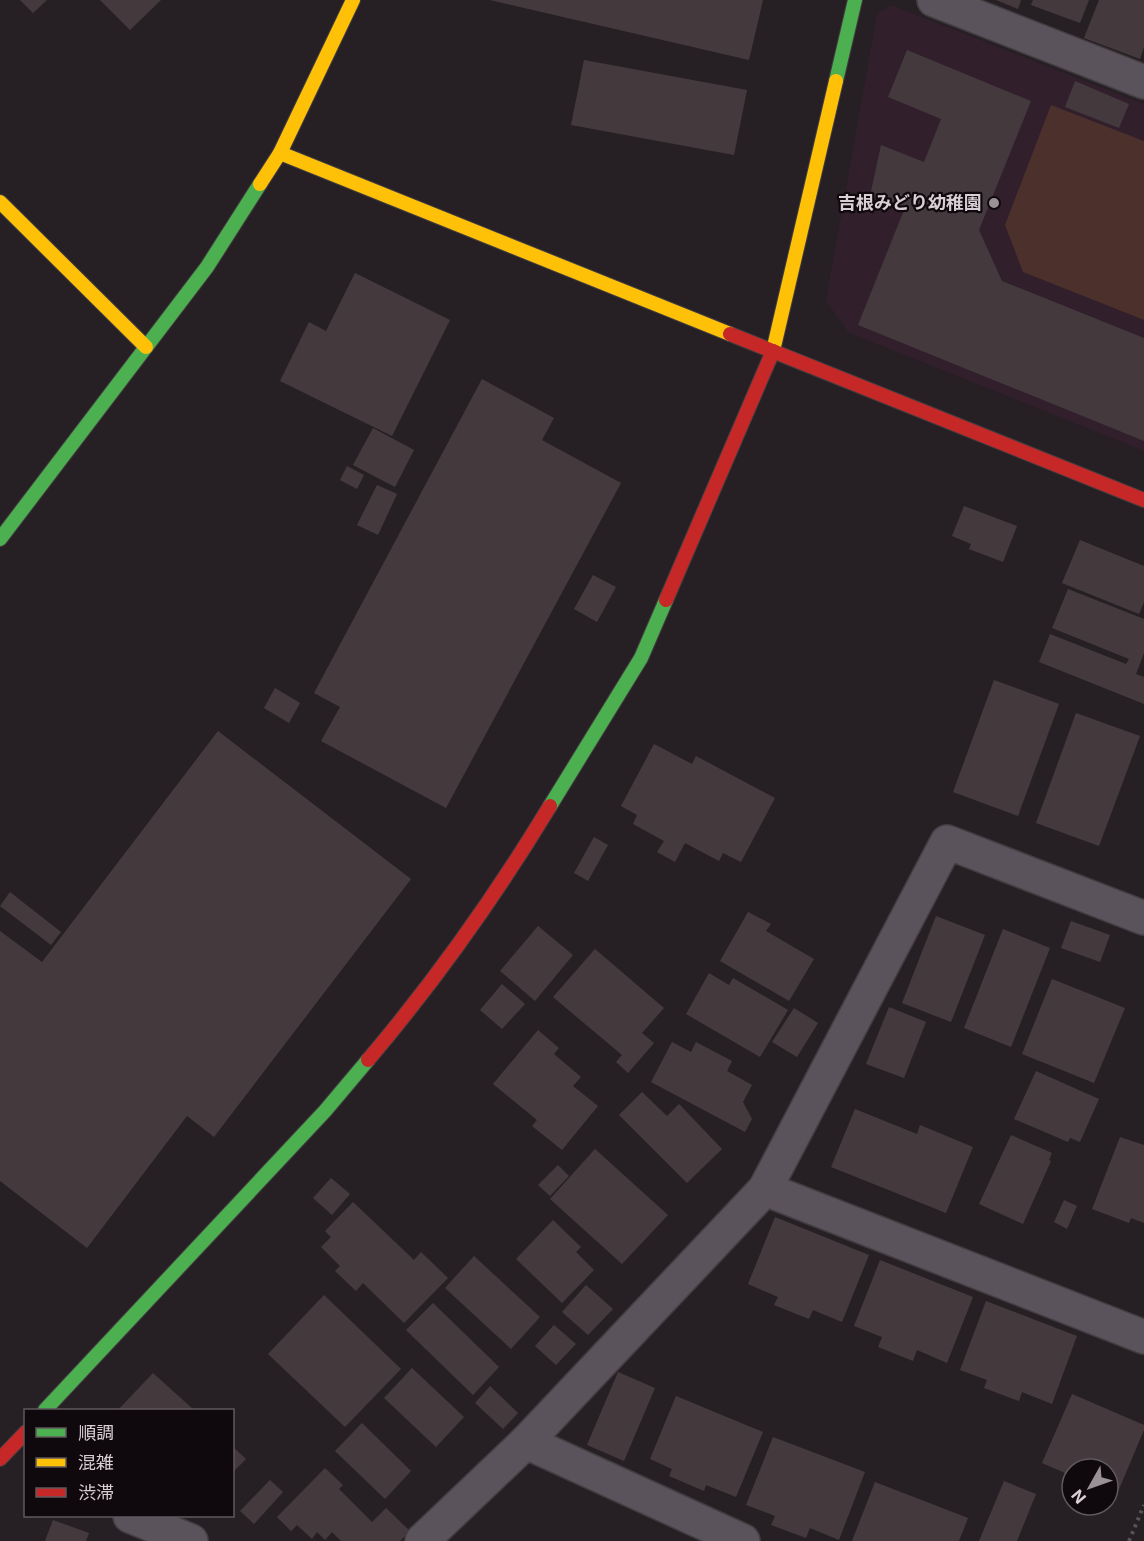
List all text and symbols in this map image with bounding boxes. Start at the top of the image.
place label: 吉根みどり幼稚園 [838,192,982,213]
marker: 吉根みどり幼稚園 [987,196,1001,210]
legend [24,1409,234,1517]
text: 順調 [78,1422,114,1443]
text: 混雑 [78,1452,114,1473]
north arrow [1060,1457,1120,1517]
text: 渋滞 [78,1482,114,1503]
text: N [1067,1486,1090,1508]

